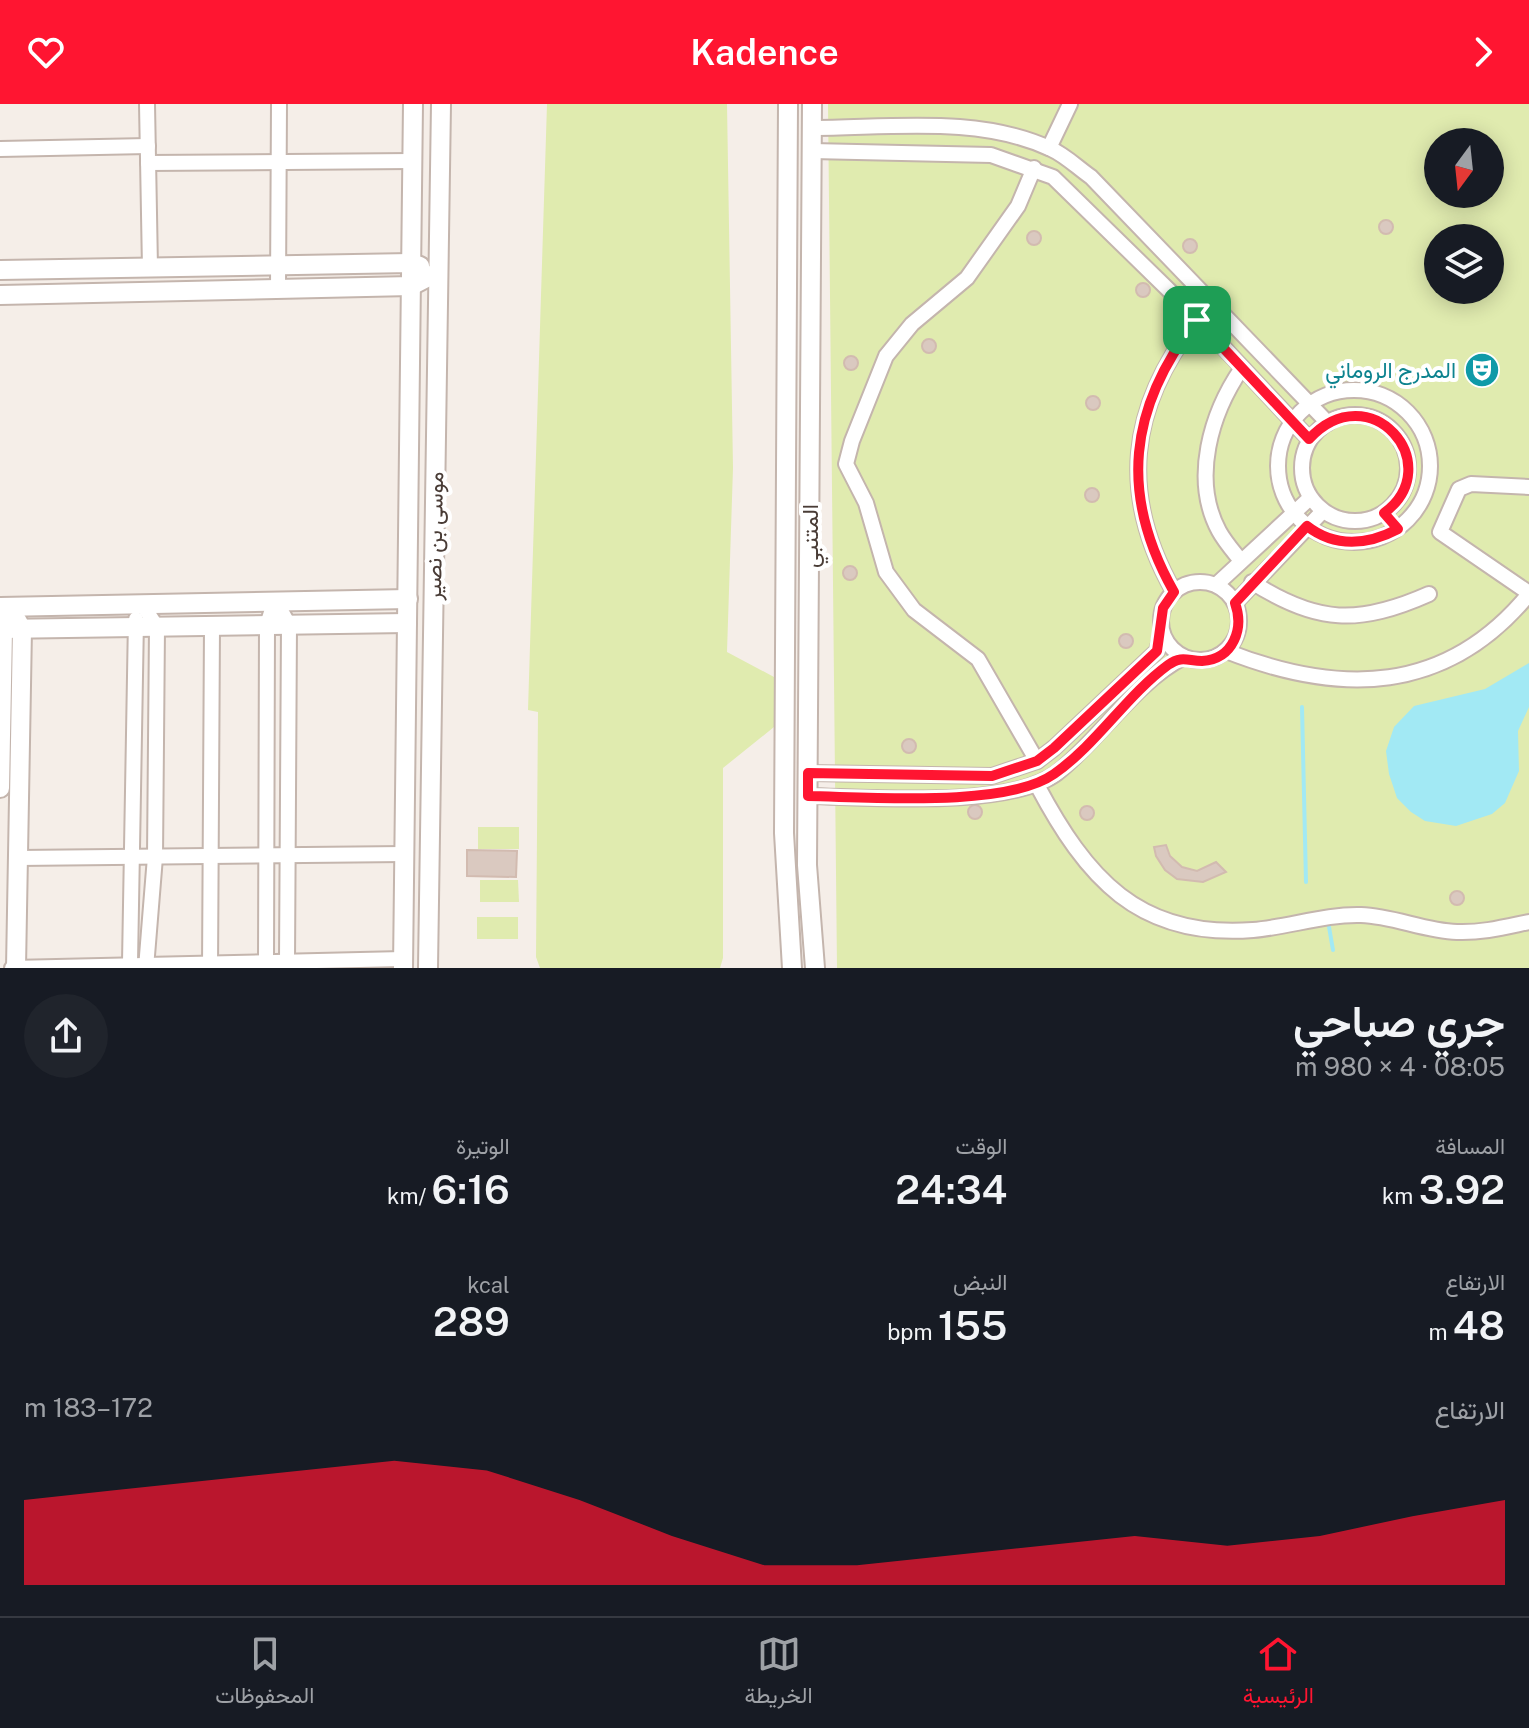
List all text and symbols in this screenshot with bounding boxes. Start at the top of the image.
icon: heart [24,30,68,74]
icon: forward [1461,30,1505,74]
text: Kadence [690,31,839,73]
north arrow [1424,128,1504,208]
map controls [1424,128,1504,304]
button: layers [1424,224,1504,304]
pin [1163,286,1231,354]
icon: arrive [1175,298,1219,342]
theatre icon: المدرج الروماني [1463,351,1501,389]
place label: المدرج الروماني [1325,357,1456,389]
street label: موسى بن نصير [420,471,449,602]
street label: المتنبي [797,504,829,568]
button: share [24,994,108,1078]
text: جري صباحي [1293,995,1505,1047]
text: 08:05 · 4 × 980 m [1295,1051,1505,1082]
text: الوتيرة [456,1133,510,1159]
text: الوقت [956,1133,1007,1159]
text: المسافة [1435,1133,1505,1159]
text: 6:16 [432,1166,510,1213]
text: 24:34 [895,1166,1007,1213]
text: 3.92 [1419,1166,1505,1213]
text: /km [387,1183,432,1209]
text: km [1382,1183,1419,1209]
text: النبض [953,1269,1007,1295]
text: الارتفاع [1445,1269,1505,1295]
text: kcal [467,1272,510,1298]
text: 289 [433,1298,510,1345]
text: 155 [938,1302,1007,1349]
text: 48 [1453,1302,1505,1349]
text: bpm [887,1319,938,1345]
text: m [1428,1319,1453,1345]
text: 172–183 m [24,1392,153,1423]
text: الارتفاع [1434,1394,1505,1425]
tab: المحفوظات [215,1632,314,1715]
tab: الخريطة [744,1632,813,1715]
tab: الرئيسية [1243,1632,1314,1715]

